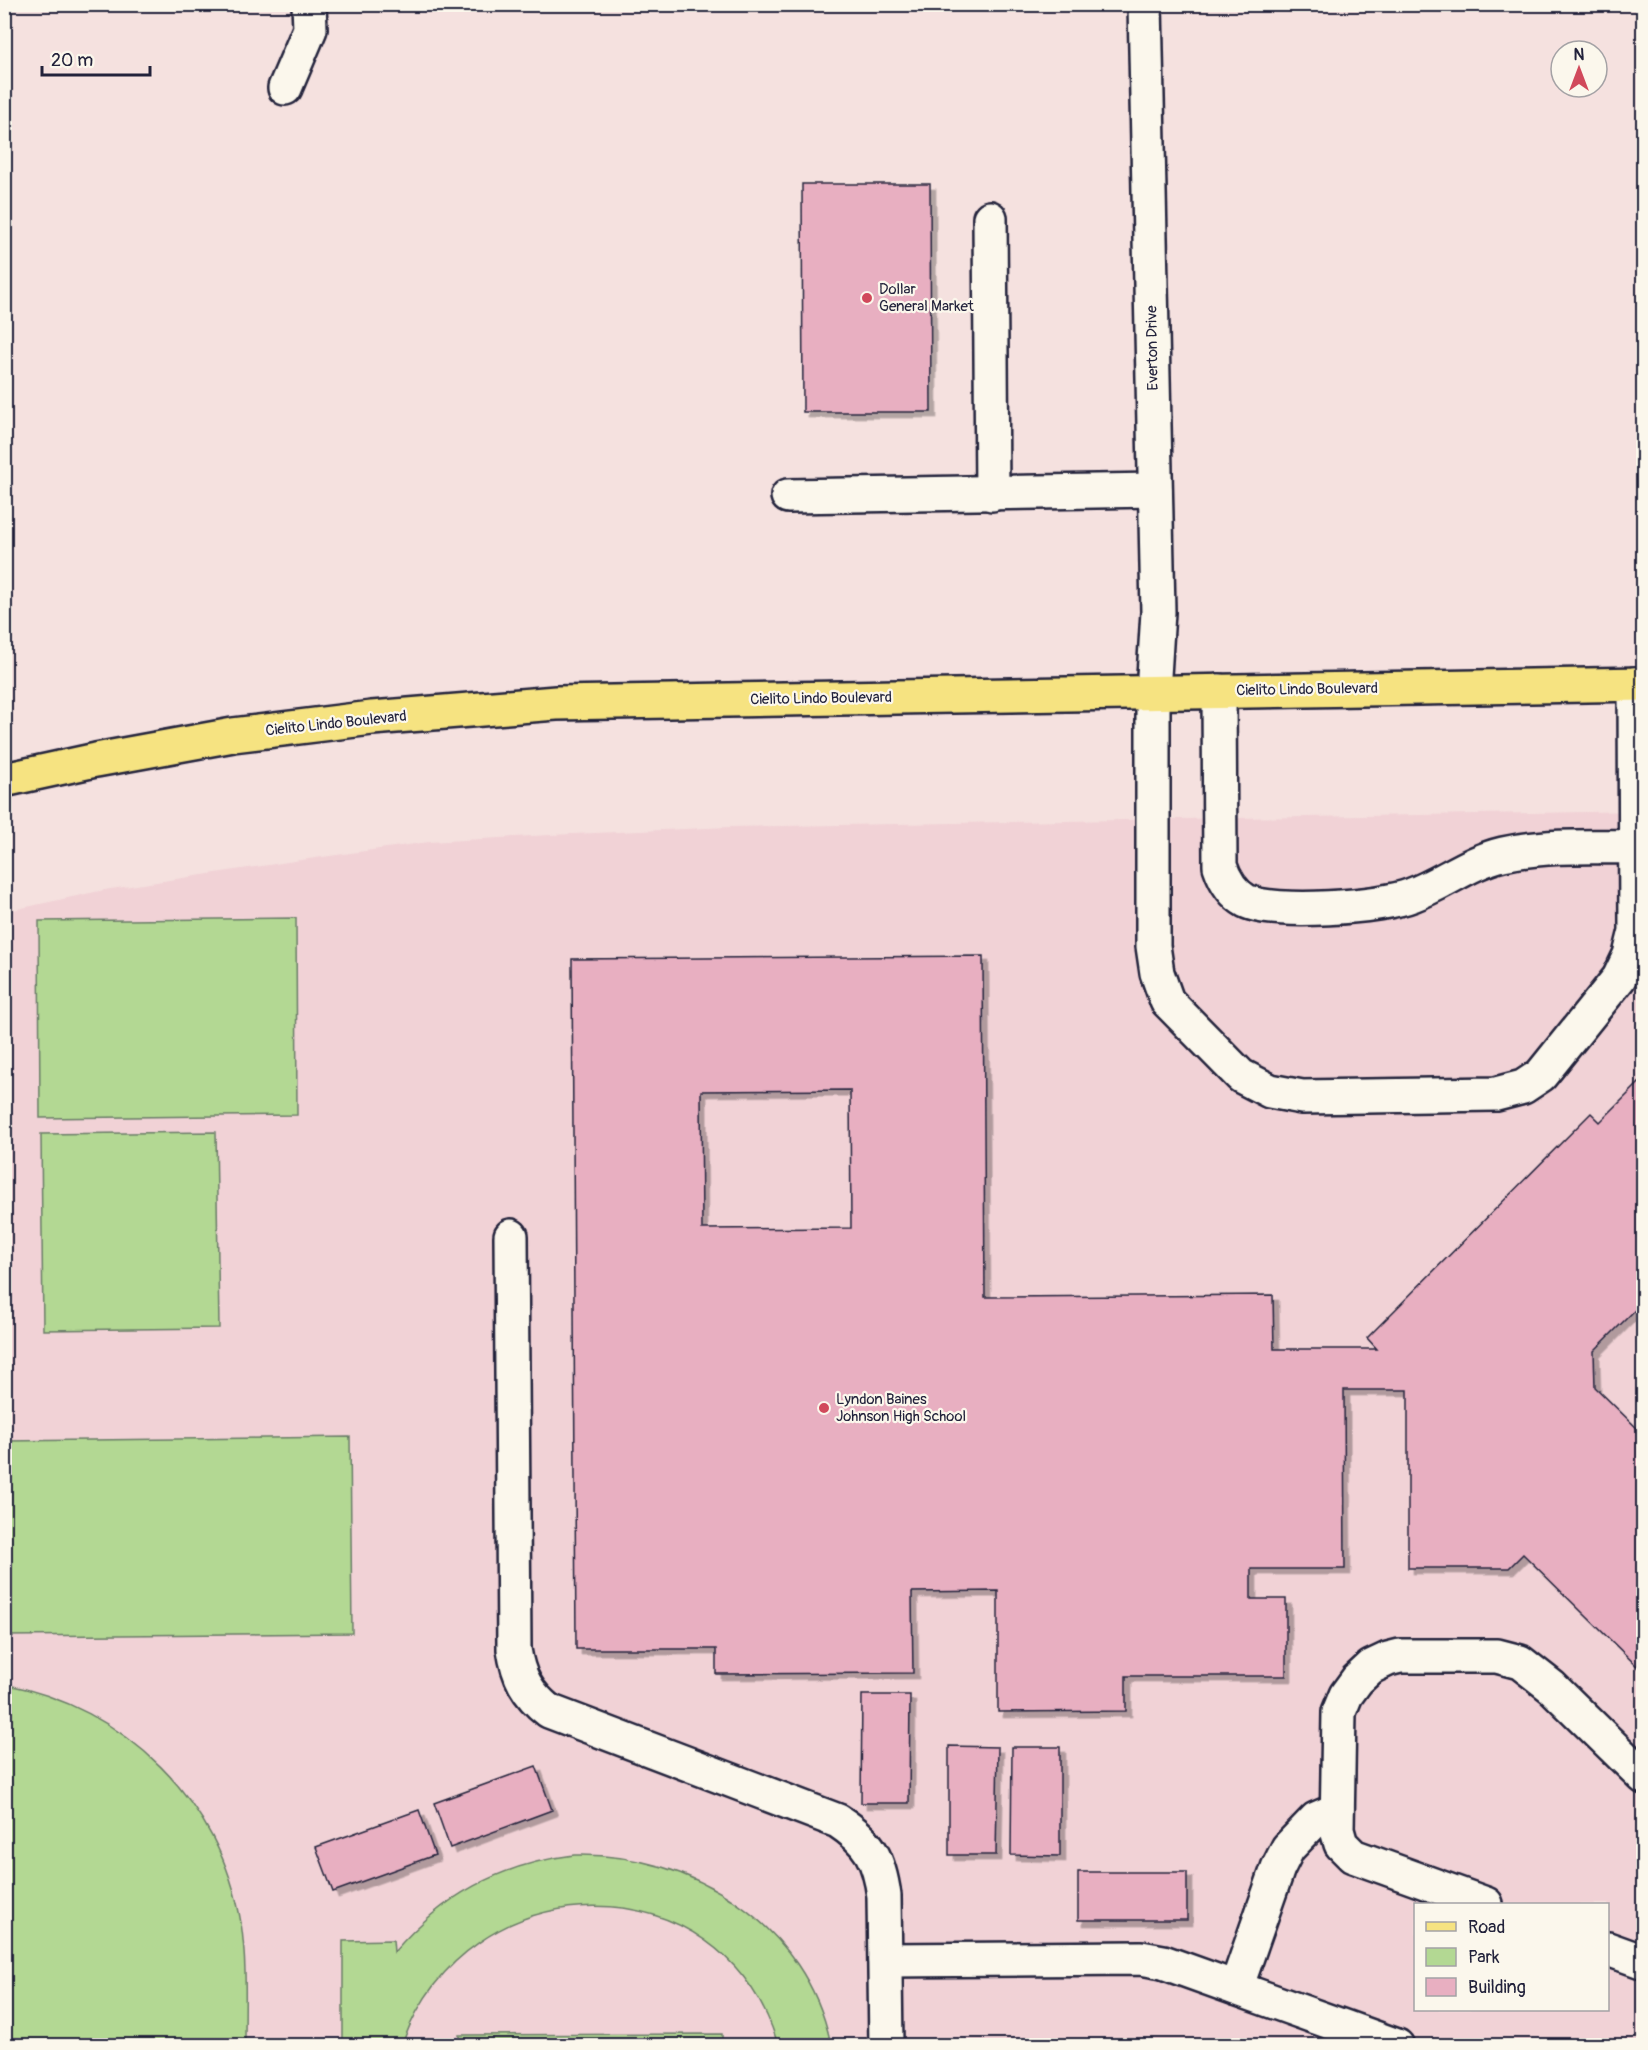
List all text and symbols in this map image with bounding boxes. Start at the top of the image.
scale bar [42,39,150,77]
north arrow [1549,39,1609,99]
text: N [1574,45,1585,65]
text: 20 m [51,49,93,72]
place label: Dollar General Market [879,280,975,316]
marker: Dollar General Market [860,291,874,305]
street label: Everton Drive [1142,305,1163,391]
street label: Cielito Lindo Boulevard [1236,679,1378,700]
street label: Cielito Lindo Boulevard [750,688,892,709]
street label: Cielito Lindo Boulevard [264,707,408,740]
place label: Lyndon Baines Johnson High School [836,1390,966,1426]
marker: Lyndon Baines Johnson High School [817,1401,831,1415]
legend [1414,1903,1609,2011]
text: Road [1468,1916,1505,1939]
text: Park [1468,1946,1500,1969]
text: Building [1468,1976,1526,1999]

